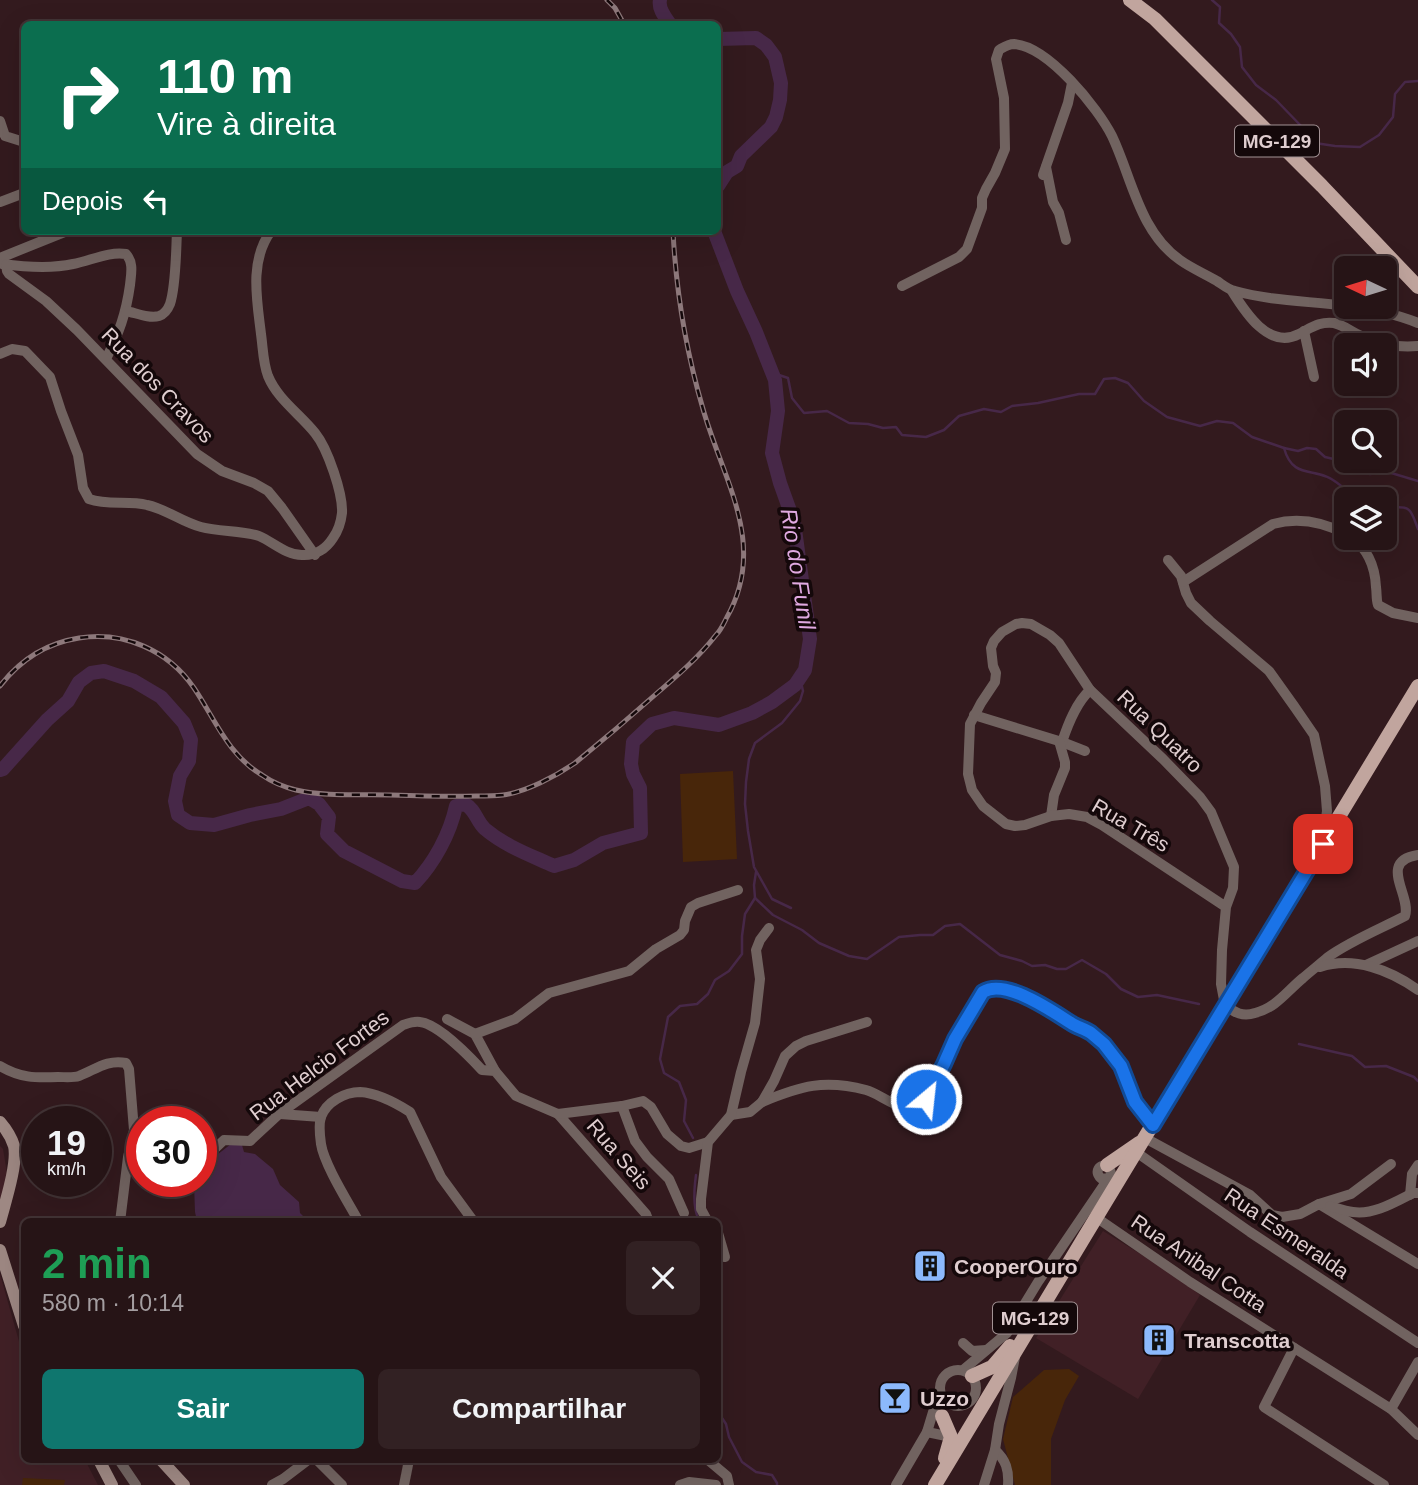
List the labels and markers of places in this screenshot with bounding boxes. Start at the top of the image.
pin [1293,814,1353,874]
building icon: CooperOuro [911,1247,949,1285]
place label: CooperOuro [954,1255,1078,1278]
building icon: Transcotta [1140,1321,1178,1359]
place label: Transcotta [1184,1329,1291,1352]
bar icon: Uzzo [876,1379,914,1417]
place label: Uzzo [920,1387,969,1410]

